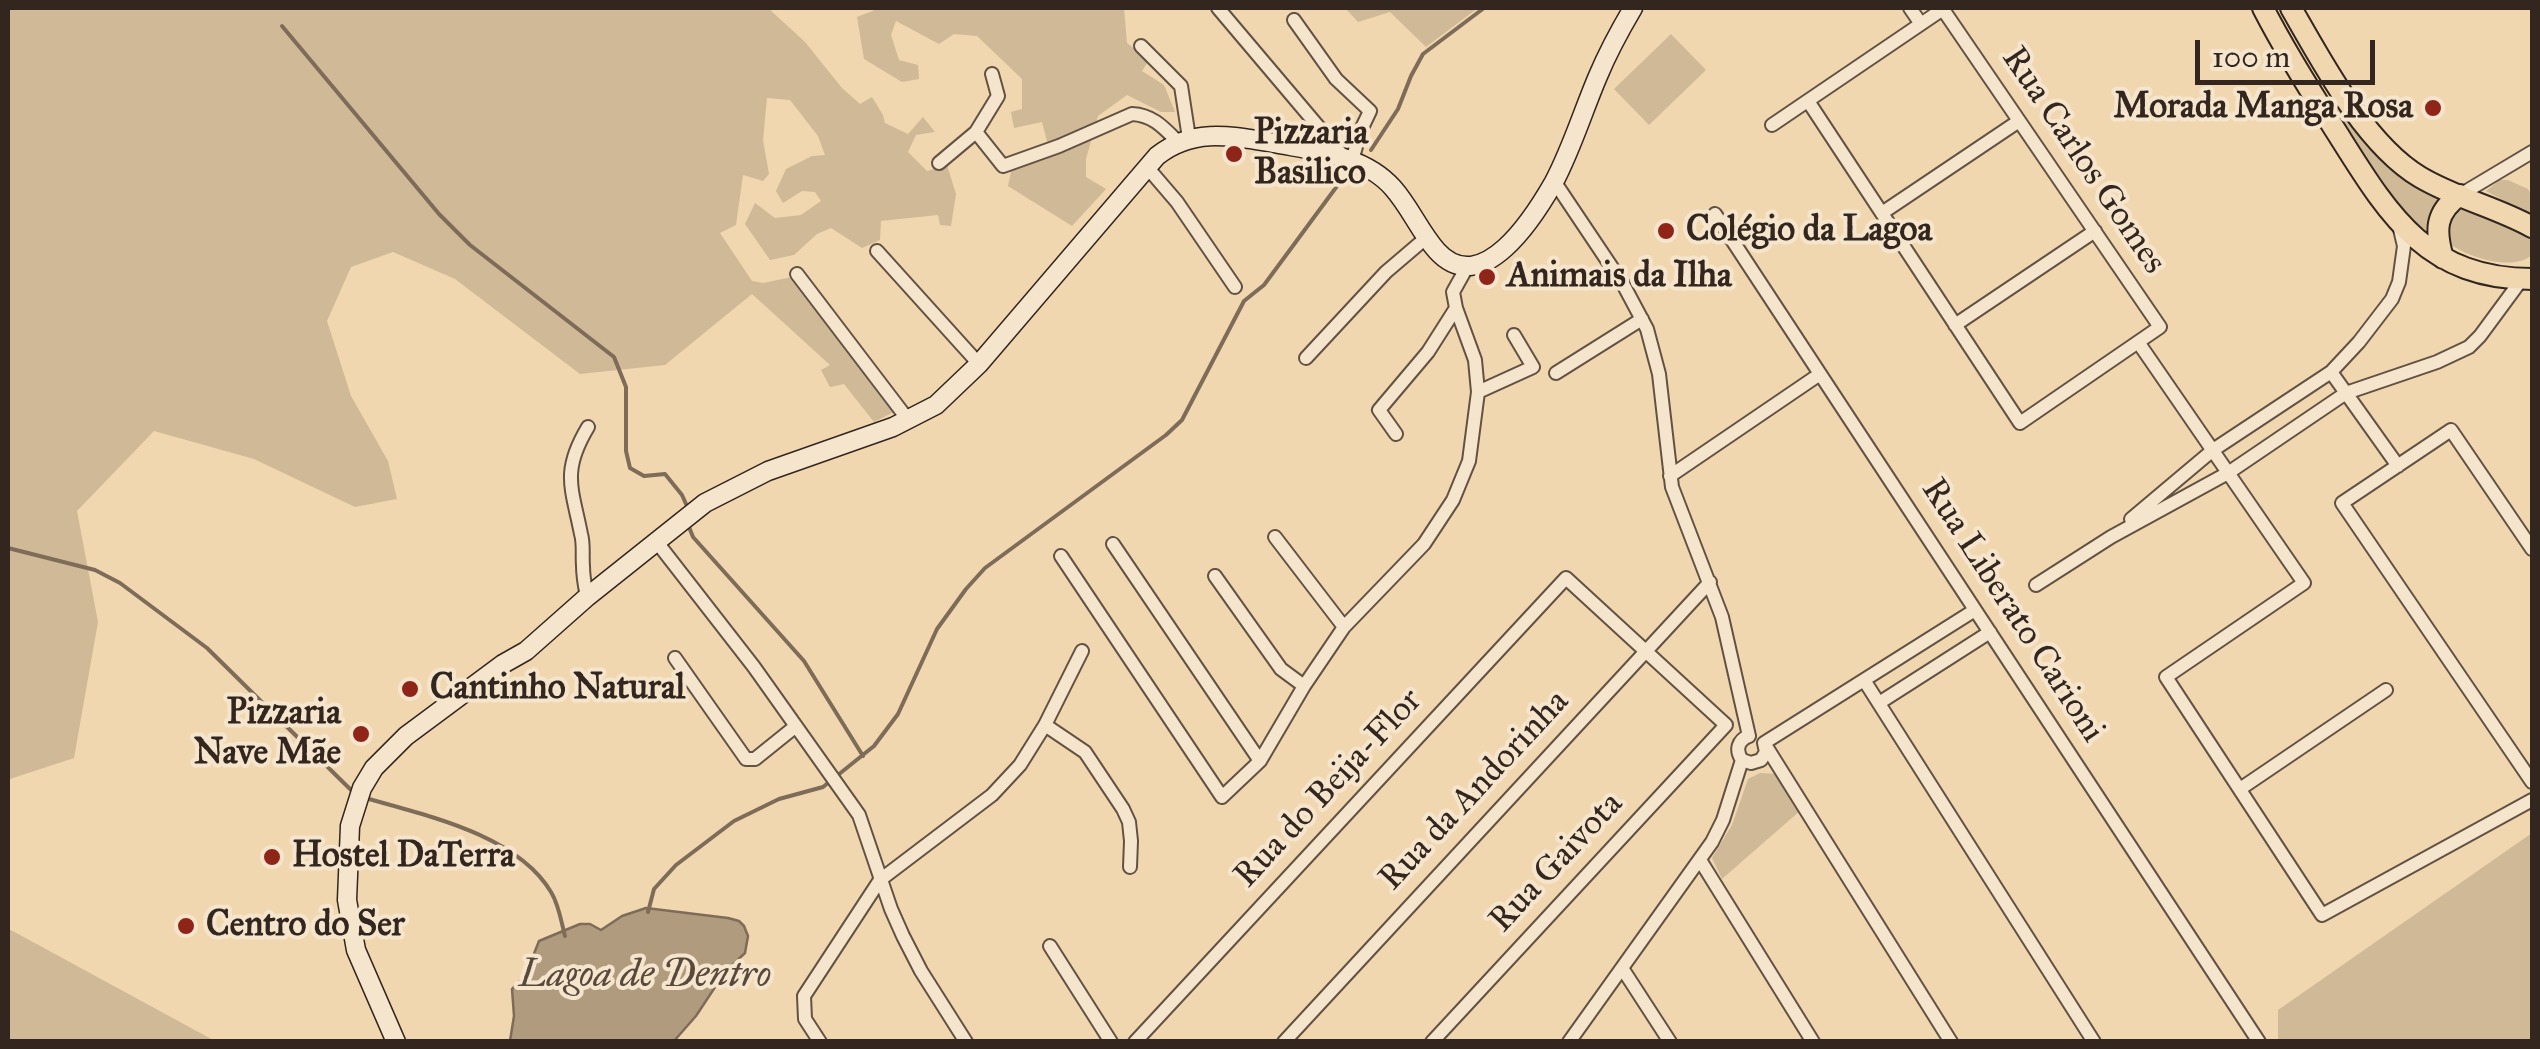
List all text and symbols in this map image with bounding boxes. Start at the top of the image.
scale bar [2200,20,2380,82]
text: 100 m [2212,39,2290,75]
street label: Rua Carlos Gomes [1992,40,2174,282]
place label: Morada Manga Rosa [2114,87,2413,129]
marker: Morada Manga Rosa [2422,97,2444,119]
place label: Pizzaria Basilico [1254,113,1368,195]
marker: Pizzaria Basilico [1223,143,1245,165]
place label: Colégio da Lagoa [1686,210,1932,252]
marker: Colégio da Lagoa [1655,220,1677,242]
place label: Animais da Ilha [1507,256,1732,298]
marker: Animais da Ilha [1476,266,1498,288]
street label: Rua Liberato Carioni [1911,471,2113,751]
place label: Cantinho Natural [430,668,685,710]
marker: Cantinho Natural [399,678,421,700]
street label: Rua do Beija-Flor [1226,681,1432,897]
street label: Rua da Andorinha [1371,682,1579,900]
place label: Pizzaria Nave Mãe [194,693,341,775]
marker: Pizzaria Nave Mãe [350,723,372,745]
street label: Rua Gaivota [1481,784,1633,942]
place label: Hostel DaTerra [292,836,515,878]
marker: Hostel DaTerra [261,846,283,868]
place label: Centro do Ser [206,905,405,947]
marker: Centro do Ser [175,915,197,937]
water label: Lagoa de Dentro [519,954,771,1000]

